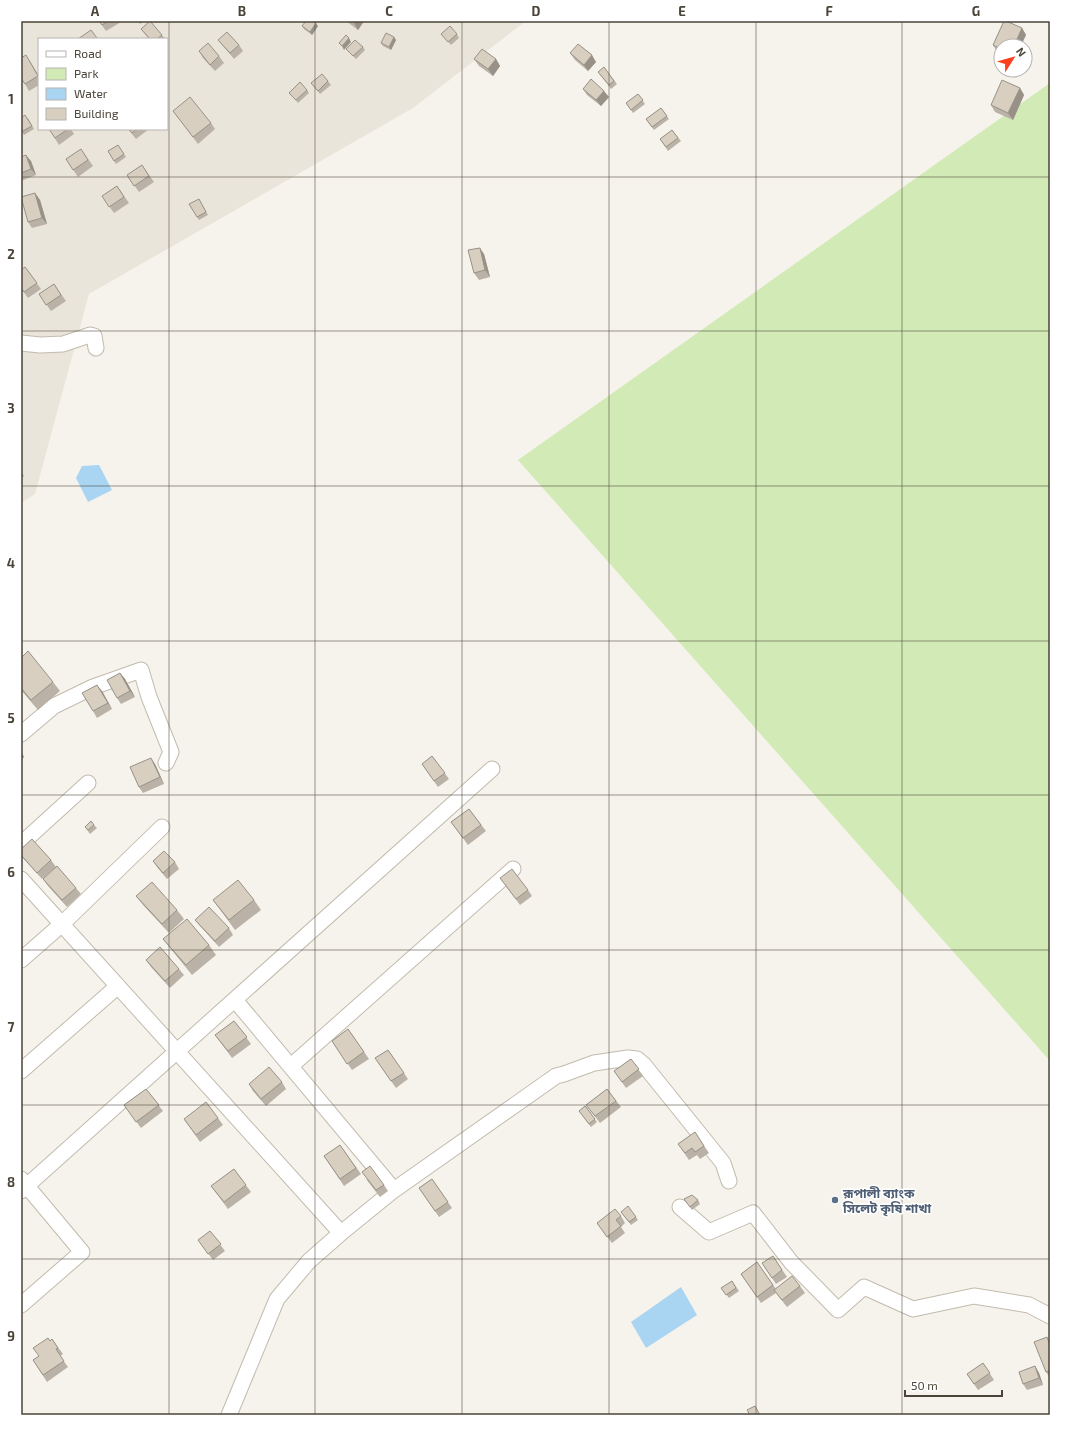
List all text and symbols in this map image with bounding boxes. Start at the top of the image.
text: A [91,3,100,19]
text: B [238,3,246,19]
text: C [385,3,393,19]
text: D [532,3,541,19]
text: E [678,3,686,19]
text: F [825,3,833,19]
text: G [972,3,980,19]
legend [38,38,168,130]
north arrow [993,38,1033,78]
text: N [1014,45,1029,59]
text: Road [74,46,102,60]
text: Park [74,66,99,80]
text: Water [74,86,108,100]
text: 1 [8,91,14,107]
text: Building [74,106,119,120]
text: 2 [7,246,15,262]
text: 3 [7,400,15,416]
text: 4 [7,555,15,571]
text: 5 [7,710,15,726]
text: 6 [7,864,15,880]
text: 7 [8,1019,15,1035]
text: 8 [7,1174,15,1190]
place label: রূপালী ব্যাংক সিলেট কৃষি শাখা [842,1185,931,1217]
marker: রূপালী ব্যাংক সিলেট কৃষি শাখা [830,1195,840,1205]
text: 9 [7,1328,15,1344]
scale bar [905,1372,1002,1398]
text: 50 m [911,1378,938,1392]

